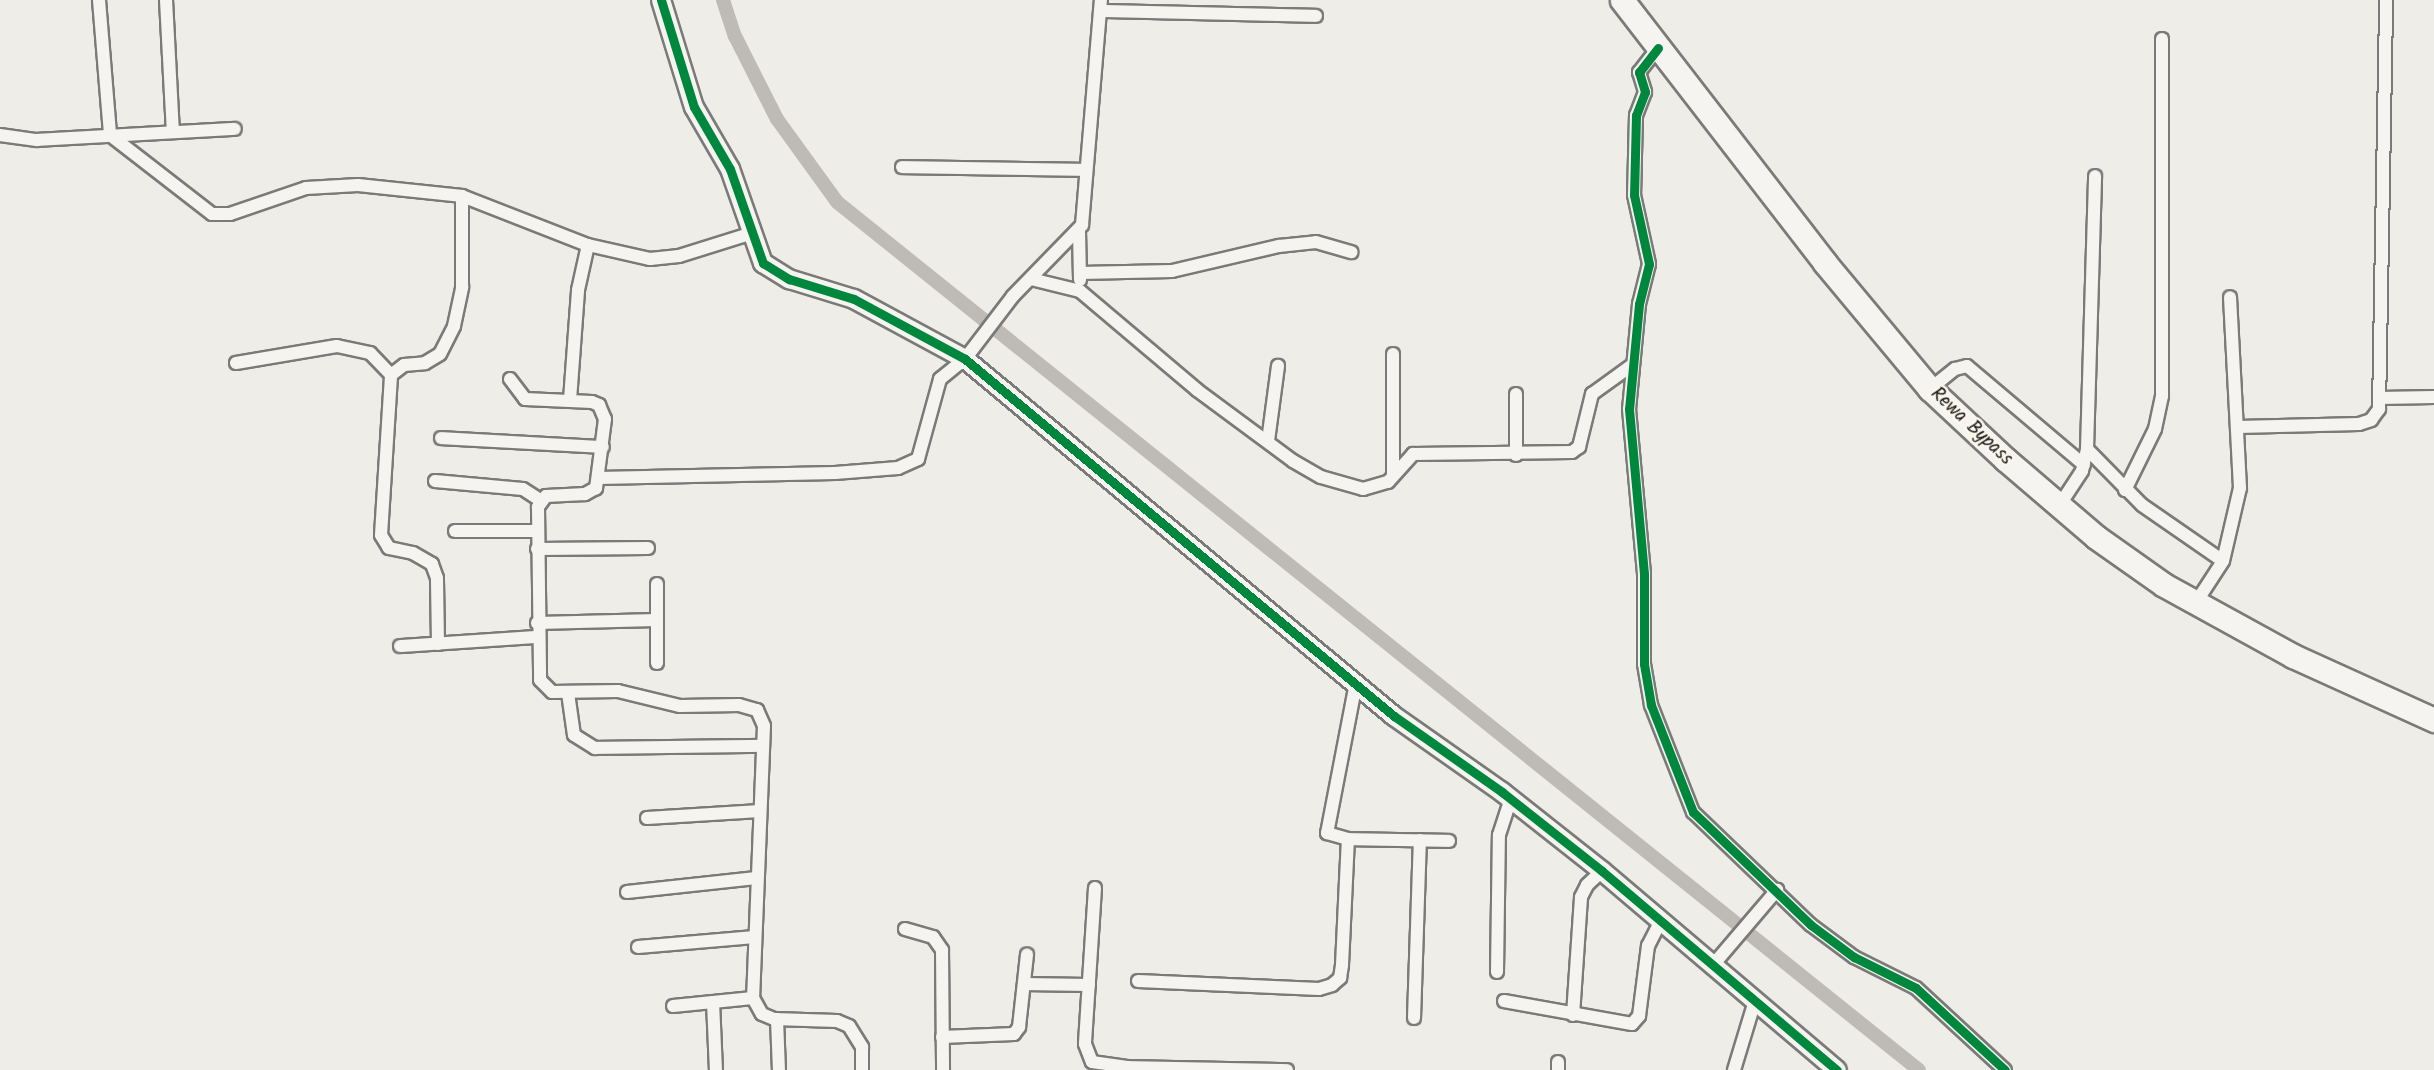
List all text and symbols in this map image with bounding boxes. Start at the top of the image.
street label: Rewa Bypass [1925,383,2017,471]

